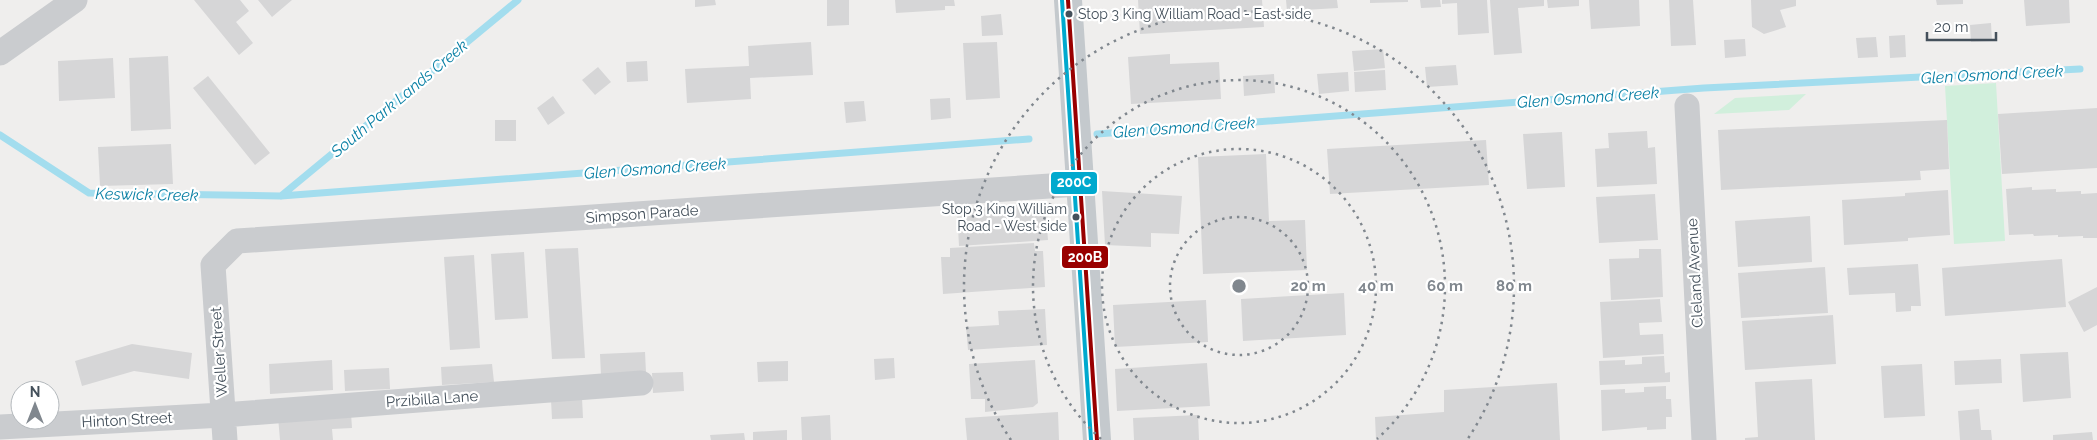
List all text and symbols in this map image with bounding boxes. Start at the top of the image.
place label: Stop 3 King William Road - East side [1078,6,1311,22]
marker: Stop 3 King William Road - East side [1064,9,1074,19]
scale bar [1927,10,1996,42]
text: 20 m [1934,18,1969,36]
water label: South Park Lands Creek [326,35,472,162]
water label: Glen Osmond Creek [1920,61,2064,88]
water label: Glen Osmond Creek [1516,83,1660,112]
water label: Glen Osmond Creek [1112,113,1256,142]
water label: Glen Osmond Creek [583,154,727,183]
line badge: 200C [1050,171,1098,195]
text: 200C [1057,174,1092,190]
water label: Keswick Creek [95,184,199,205]
street label: Simpson Parade [585,201,699,227]
place label: Stop 3 King William Road - West side [942,201,1067,234]
marker: Stop 3 King William Road - West side [1071,212,1081,222]
street label: Cleland Avenue [1683,218,1707,328]
line badge: 200B [1061,245,1109,269]
text: 200B [1068,249,1103,265]
centre of rings [1230,277,1248,295]
text: 20 m [1290,277,1326,295]
text: 40 m [1358,277,1394,295]
text: 60 m [1427,277,1463,295]
text: 80 m [1496,277,1532,295]
street label: Weller Street [207,306,231,398]
north arrow [10,380,60,430]
text: N [30,384,40,400]
street label: Przibilla Lane [385,387,479,411]
street label: Hinton Street [81,409,173,431]

